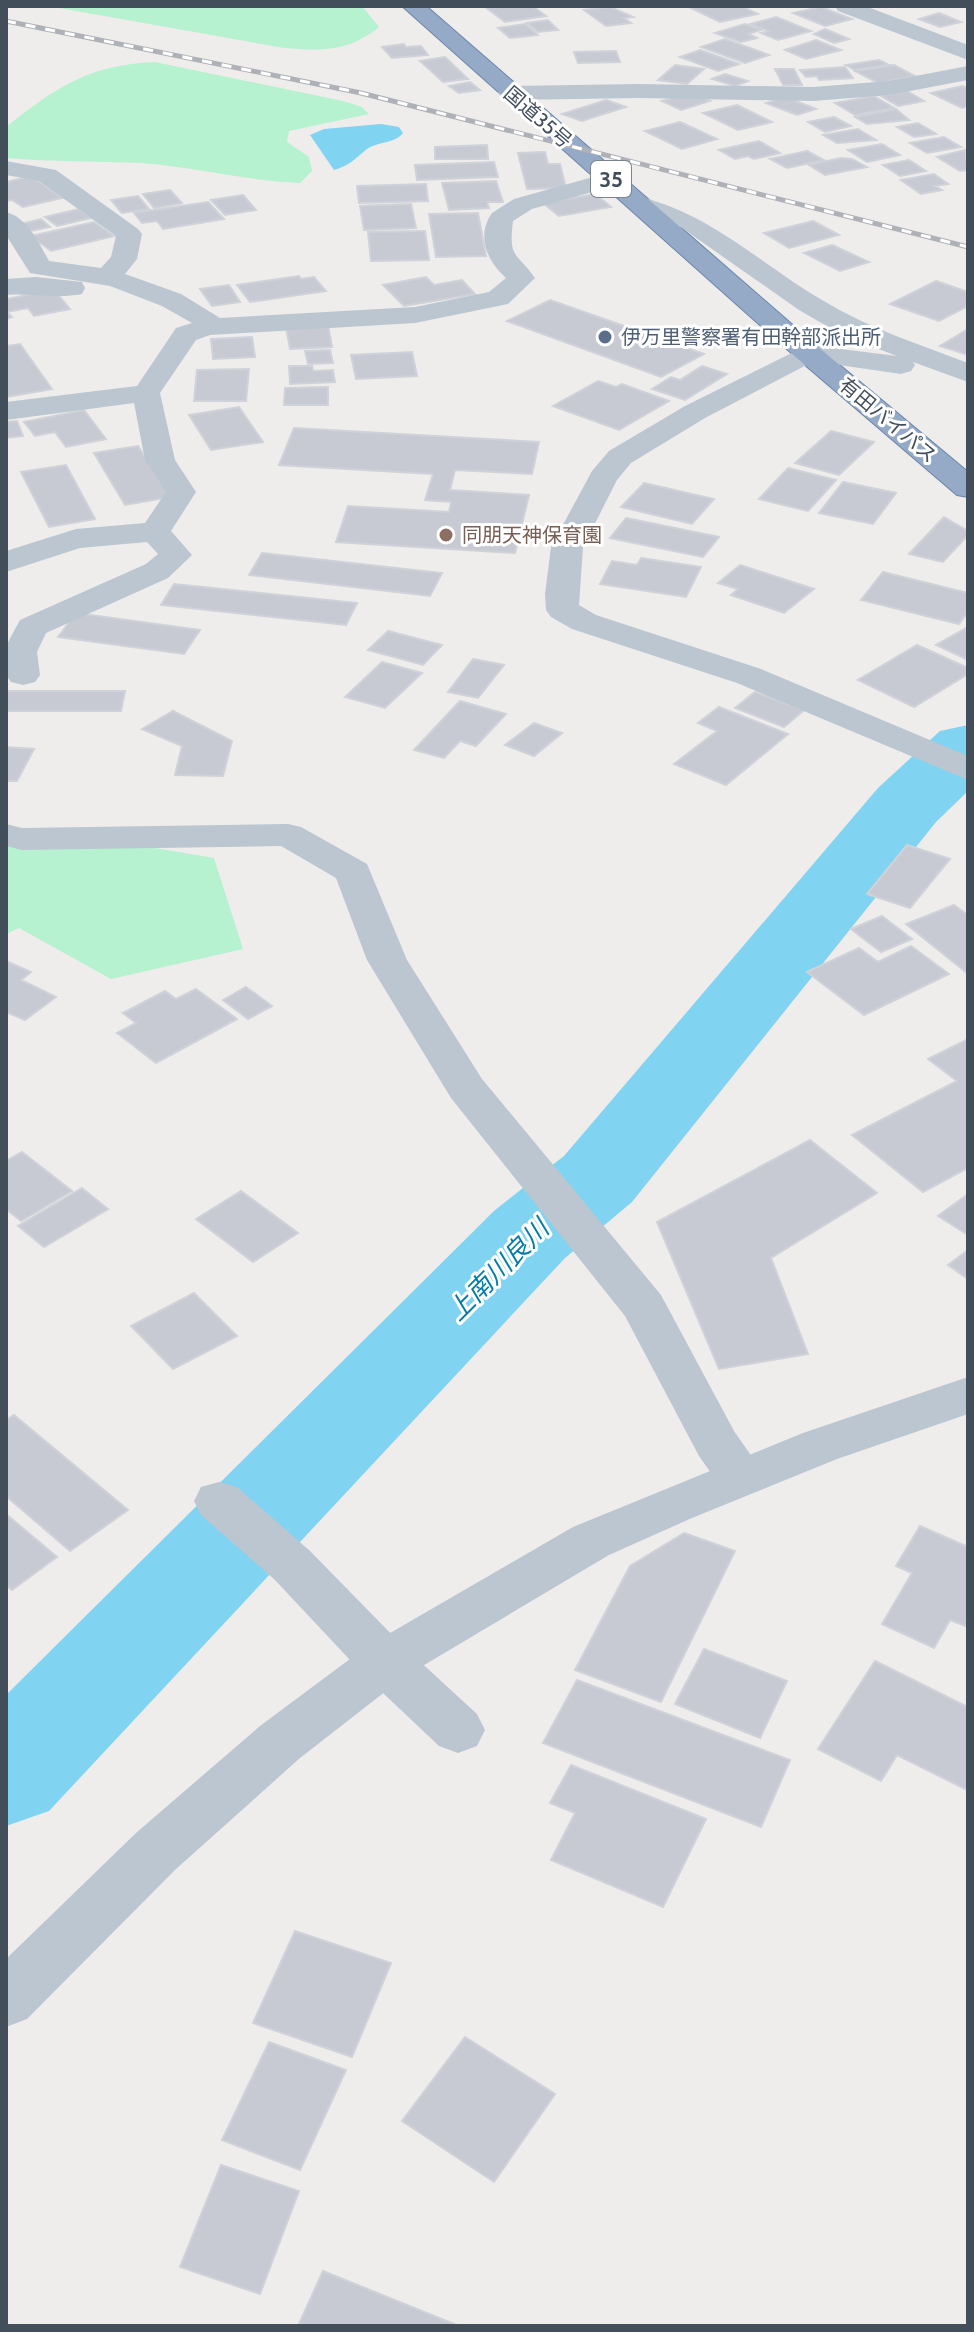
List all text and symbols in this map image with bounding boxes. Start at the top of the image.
street label: 国道35号 [499,81,577,153]
road number: 35 [591,161,631,197]
place label: 伊万里警察署有田幹部派出所 [621,325,881,349]
marker: 伊万里警察署有田幹部派出所 [596,328,614,346]
street label: 有田バイパス [834,372,942,468]
place label: 同朋天神保育園 [462,523,602,547]
marker: 同朋天神保育園 [437,526,455,544]
water label: 上南川良川 [441,1211,557,1327]

